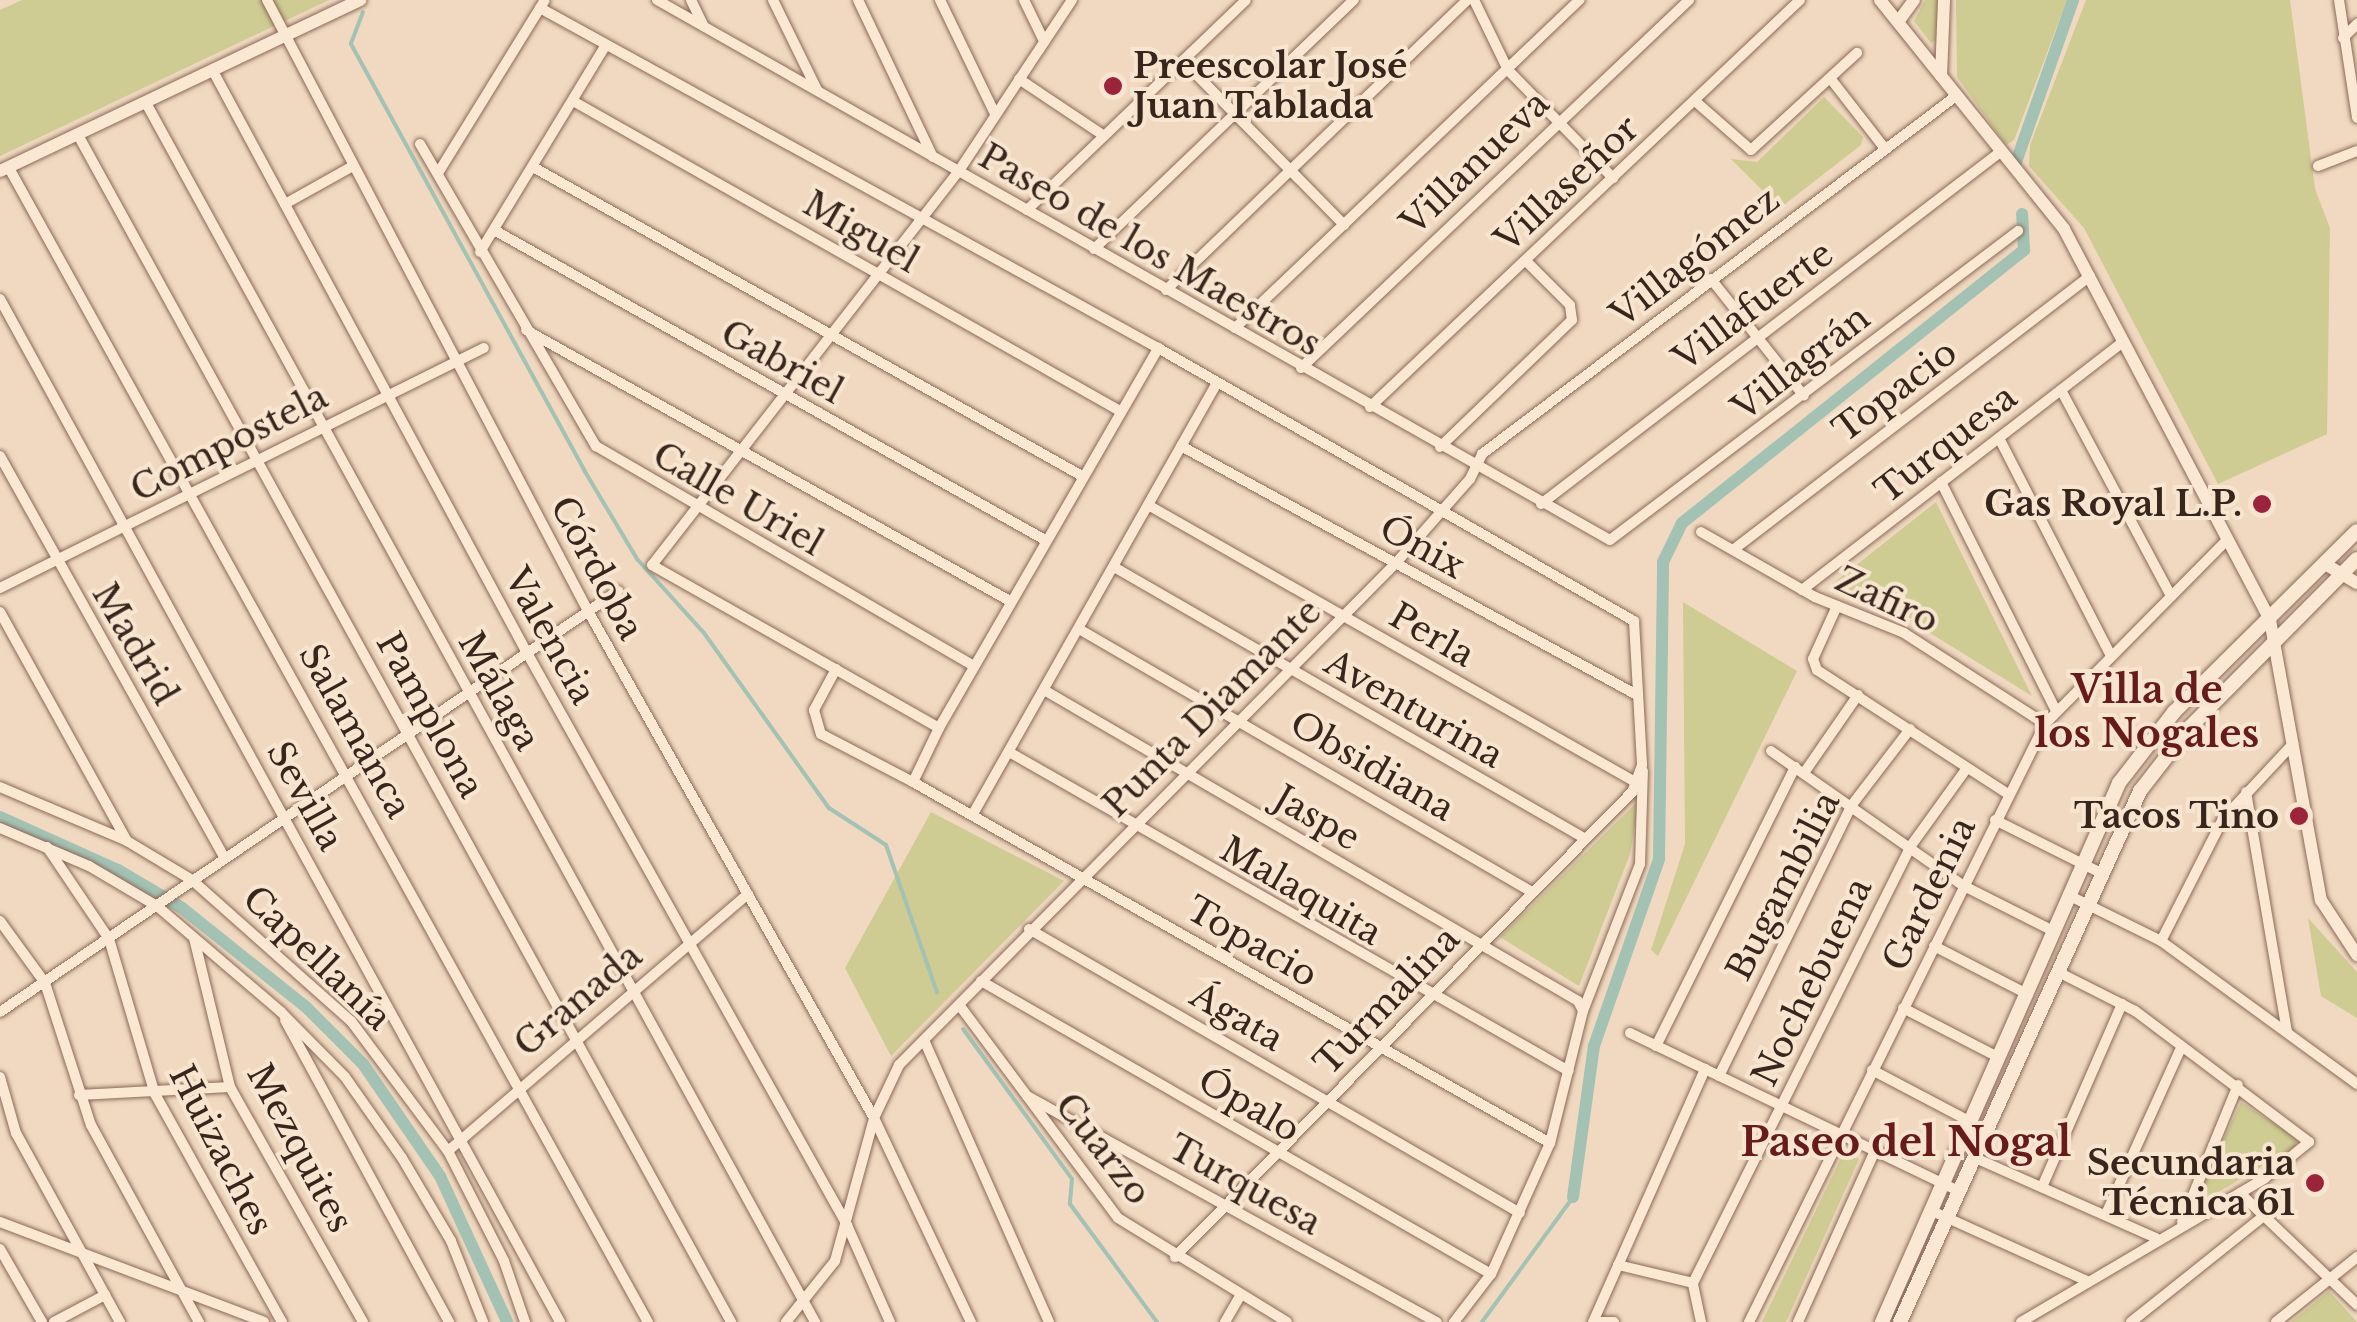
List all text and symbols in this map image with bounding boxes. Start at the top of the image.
place label: Preescolar José Juan Tablada [1133,45,1408,127]
marker: Preescolar José Juan Tablada [1102,75,1124,97]
street label: Villanueva [1393,82,1557,244]
street label: Villaseñor [1487,107,1647,261]
street label: Paseo de los Maestros [972,135,1328,365]
street label: Villagómez [1602,178,1788,336]
street label: Miguel [796,182,926,282]
street label: Villafuerte [1665,232,1841,380]
street label: Villagrán [1724,296,1878,430]
street label: Gabriel [714,311,850,413]
street label: Topacio [1825,331,1965,451]
street label: Compostela [124,375,334,511]
street label: Turquesa [1867,376,2025,512]
street label: Calle Uriel [645,433,831,565]
place label: Gas Royal L.P. [1984,483,2242,525]
street label: Córdoba [542,489,652,647]
marker: Gas Royal L.P. [2251,493,2273,515]
street label: Ónix [1372,507,1472,587]
street label: Zafiro [1829,558,1945,642]
street label: Valencia [495,561,605,711]
street label: Madrid [83,576,187,712]
street label: Punta Diamante [1094,590,1330,826]
street label: Perla [1382,594,1482,676]
street label: Pamplona [367,625,493,805]
street label: Málaga [449,625,549,757]
street label: Salamanca [290,637,420,825]
street label: Aventurina [1318,641,1510,777]
district label: Villa de los Nogales [2035,667,2259,756]
street label: Obsidiana [1283,702,1461,830]
street label: Sevilla [258,734,352,858]
street label: Jaspe [1267,777,1367,859]
street label: Bugambilia [1718,785,1848,987]
place label: Tacos Tino [2073,795,2279,837]
marker: Tacos Tino [2288,805,2310,827]
street label: Gardenia [1874,811,1984,977]
street label: Malaquita [1213,828,1389,954]
street label: Nochebuena [1744,871,1880,1093]
street label: Capellanía [234,877,400,1039]
street label: Topacio [1179,888,1325,996]
street label: Turmalina [1306,918,1468,1084]
street label: Granada [506,935,650,1065]
street label: Ágata [1183,974,1291,1060]
street label: Mezquites [238,1057,362,1239]
street label: Huizaches [160,1058,282,1242]
street label: Ópalo [1191,1059,1307,1151]
street label: Cuarzo [1046,1085,1160,1213]
district label: Paseo del Nogal [1741,1118,2071,1166]
street label: Turquesa [1162,1126,1328,1244]
place label: Secundaria Técnica 61 [2087,1142,2295,1224]
marker: Secundaria Técnica 61 [2304,1172,2326,1194]

